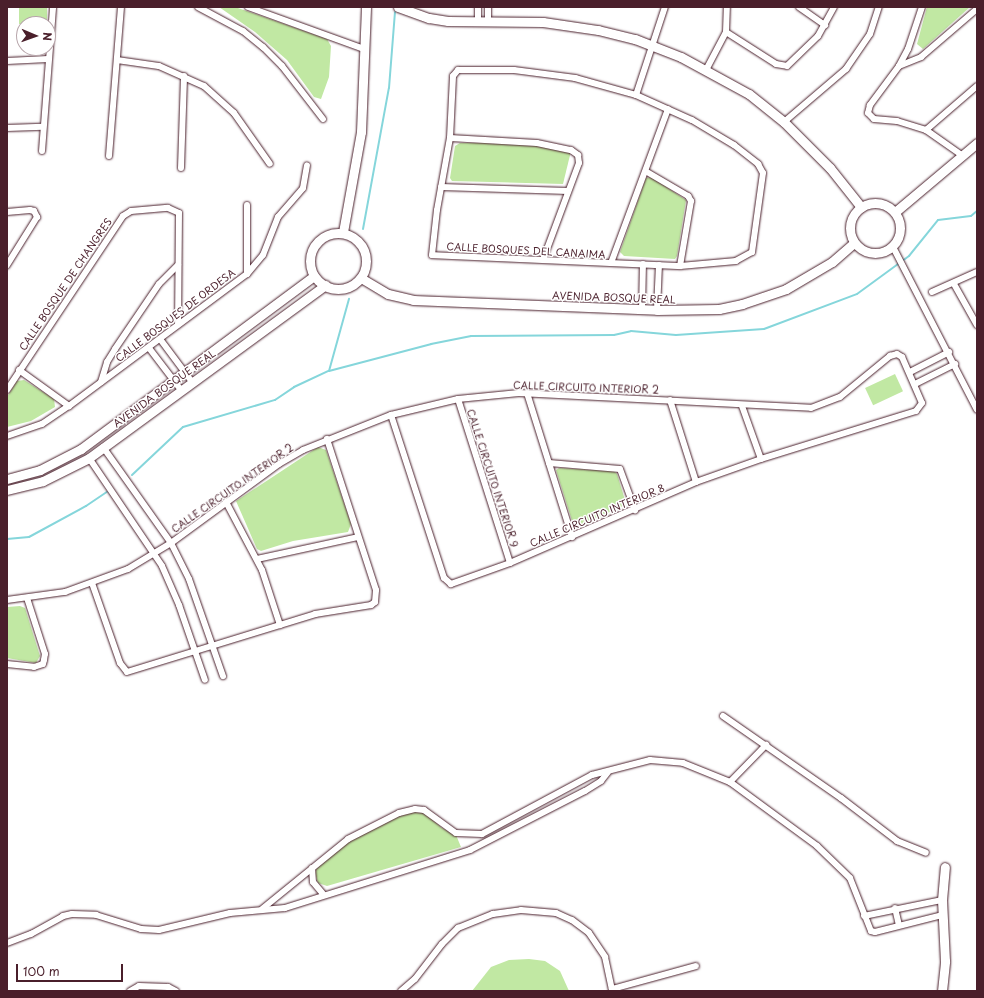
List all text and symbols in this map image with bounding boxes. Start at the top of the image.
north arrow [16,16,56,56]
text: N [39,32,56,41]
street label: CALLE BOSQUE DE CHANGRES [16,215,114,353]
street label: CALLE BOSQUES DEL CANAIMA [445,240,607,260]
street label: CALLE BOSQUES DE ORDESA [112,266,238,364]
street label: AVENIDA BOSQUE REAL [553,289,675,305]
street label: AVENIDA BOSQUE REAL [111,347,217,429]
street label: CALLE CIRCUITO INTERIOR 2 [512,378,660,396]
street label: CALLE CIRCUITO INTERIOR 9 [465,406,521,550]
street label: CALLE CIRCUITO INTERIOR 2 [168,441,296,535]
street label: CALLE CIRCUITO INTERIOR 8 [527,481,667,549]
scale bar [18,956,125,982]
text: 100 m [23,962,60,980]

